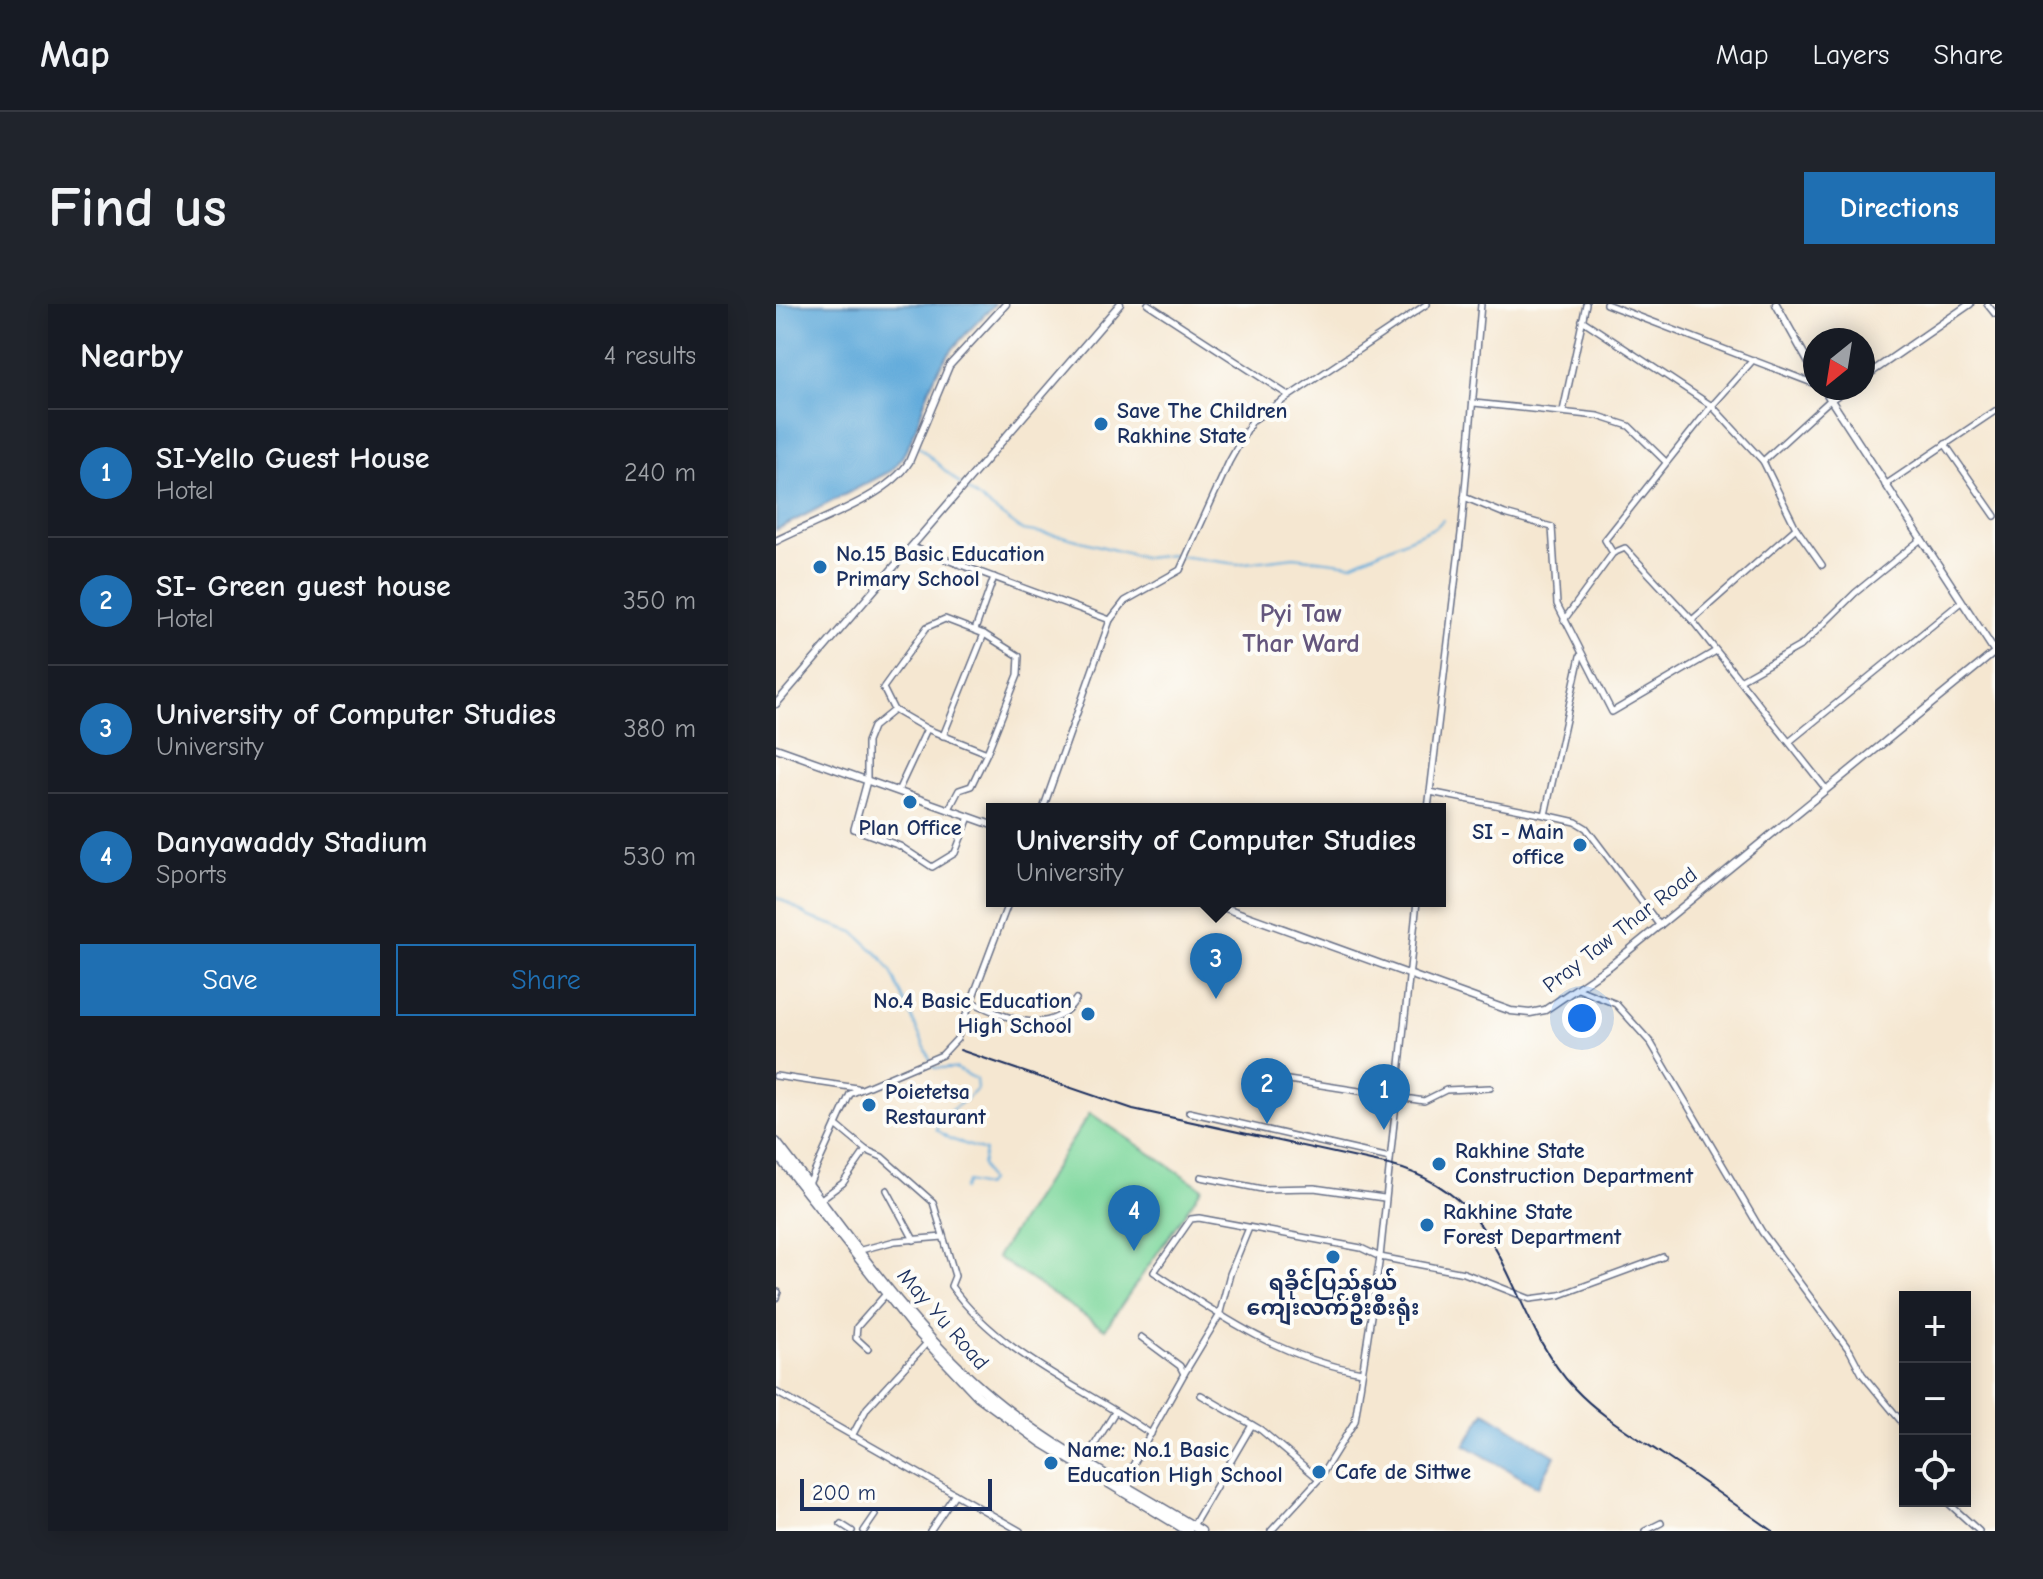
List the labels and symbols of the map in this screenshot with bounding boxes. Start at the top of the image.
north arrow [1803,328,1875,400]
place label: Save The Children Rakhine State [1117,398,1287,449]
marker: Save The Children Rakhine State [1092,415,1110,433]
place label: No.15 Basic Education Primary School [836,541,1045,592]
marker: No.15 Basic Education Primary School [811,558,829,576]
district label: Pyi Taw Thar Ward [1242,599,1360,659]
marker: Plan Office [901,793,919,811]
place label: Plan Office [859,815,962,841]
place label: SI - Main office [1472,819,1564,870]
marker: SI - Main office [1571,836,1589,854]
street label: Pray Taw Thar Road [1538,862,1702,998]
pin: 3 [1190,933,1242,999]
place label: No.4 Basic Education High School [873,988,1072,1039]
your location [1562,998,1602,1038]
marker: No.4 Basic Education High School [1079,1005,1097,1023]
pin: 2 [1241,1058,1293,1124]
pin: 1 [1358,1064,1410,1130]
place label: Poietetsa Restaurant [885,1079,987,1130]
marker: Poietetsa Restaurant [860,1096,878,1114]
place label: Rakhine State Construction Department [1455,1138,1694,1189]
marker: Rakhine State Construction Department [1430,1155,1448,1173]
pin: 4 [1108,1185,1160,1251]
place label: Rakhine State Forest Department [1443,1199,1622,1250]
marker: Rakhine State Forest Department [1418,1216,1436,1234]
marker: ရခိုင်ပြည်နယ် ကျေးလက်ဦးစီးရုံး [1324,1248,1342,1266]
street label: May Yu Road [892,1263,994,1375]
place label: ရခိုင်ပြည်နယ် ကျေးလက်ဦးစီးရုံး [1247,1267,1420,1326]
place label: Name: No.1 Basic Education High School [1067,1437,1283,1488]
marker: Name: No.1 Basic Education High School [1042,1454,1060,1472]
place label: Cafe de Sittwe [1335,1459,1471,1485]
marker: Cafe de Sittwe [1310,1463,1328,1481]
scale bar [800,1475,992,1511]

